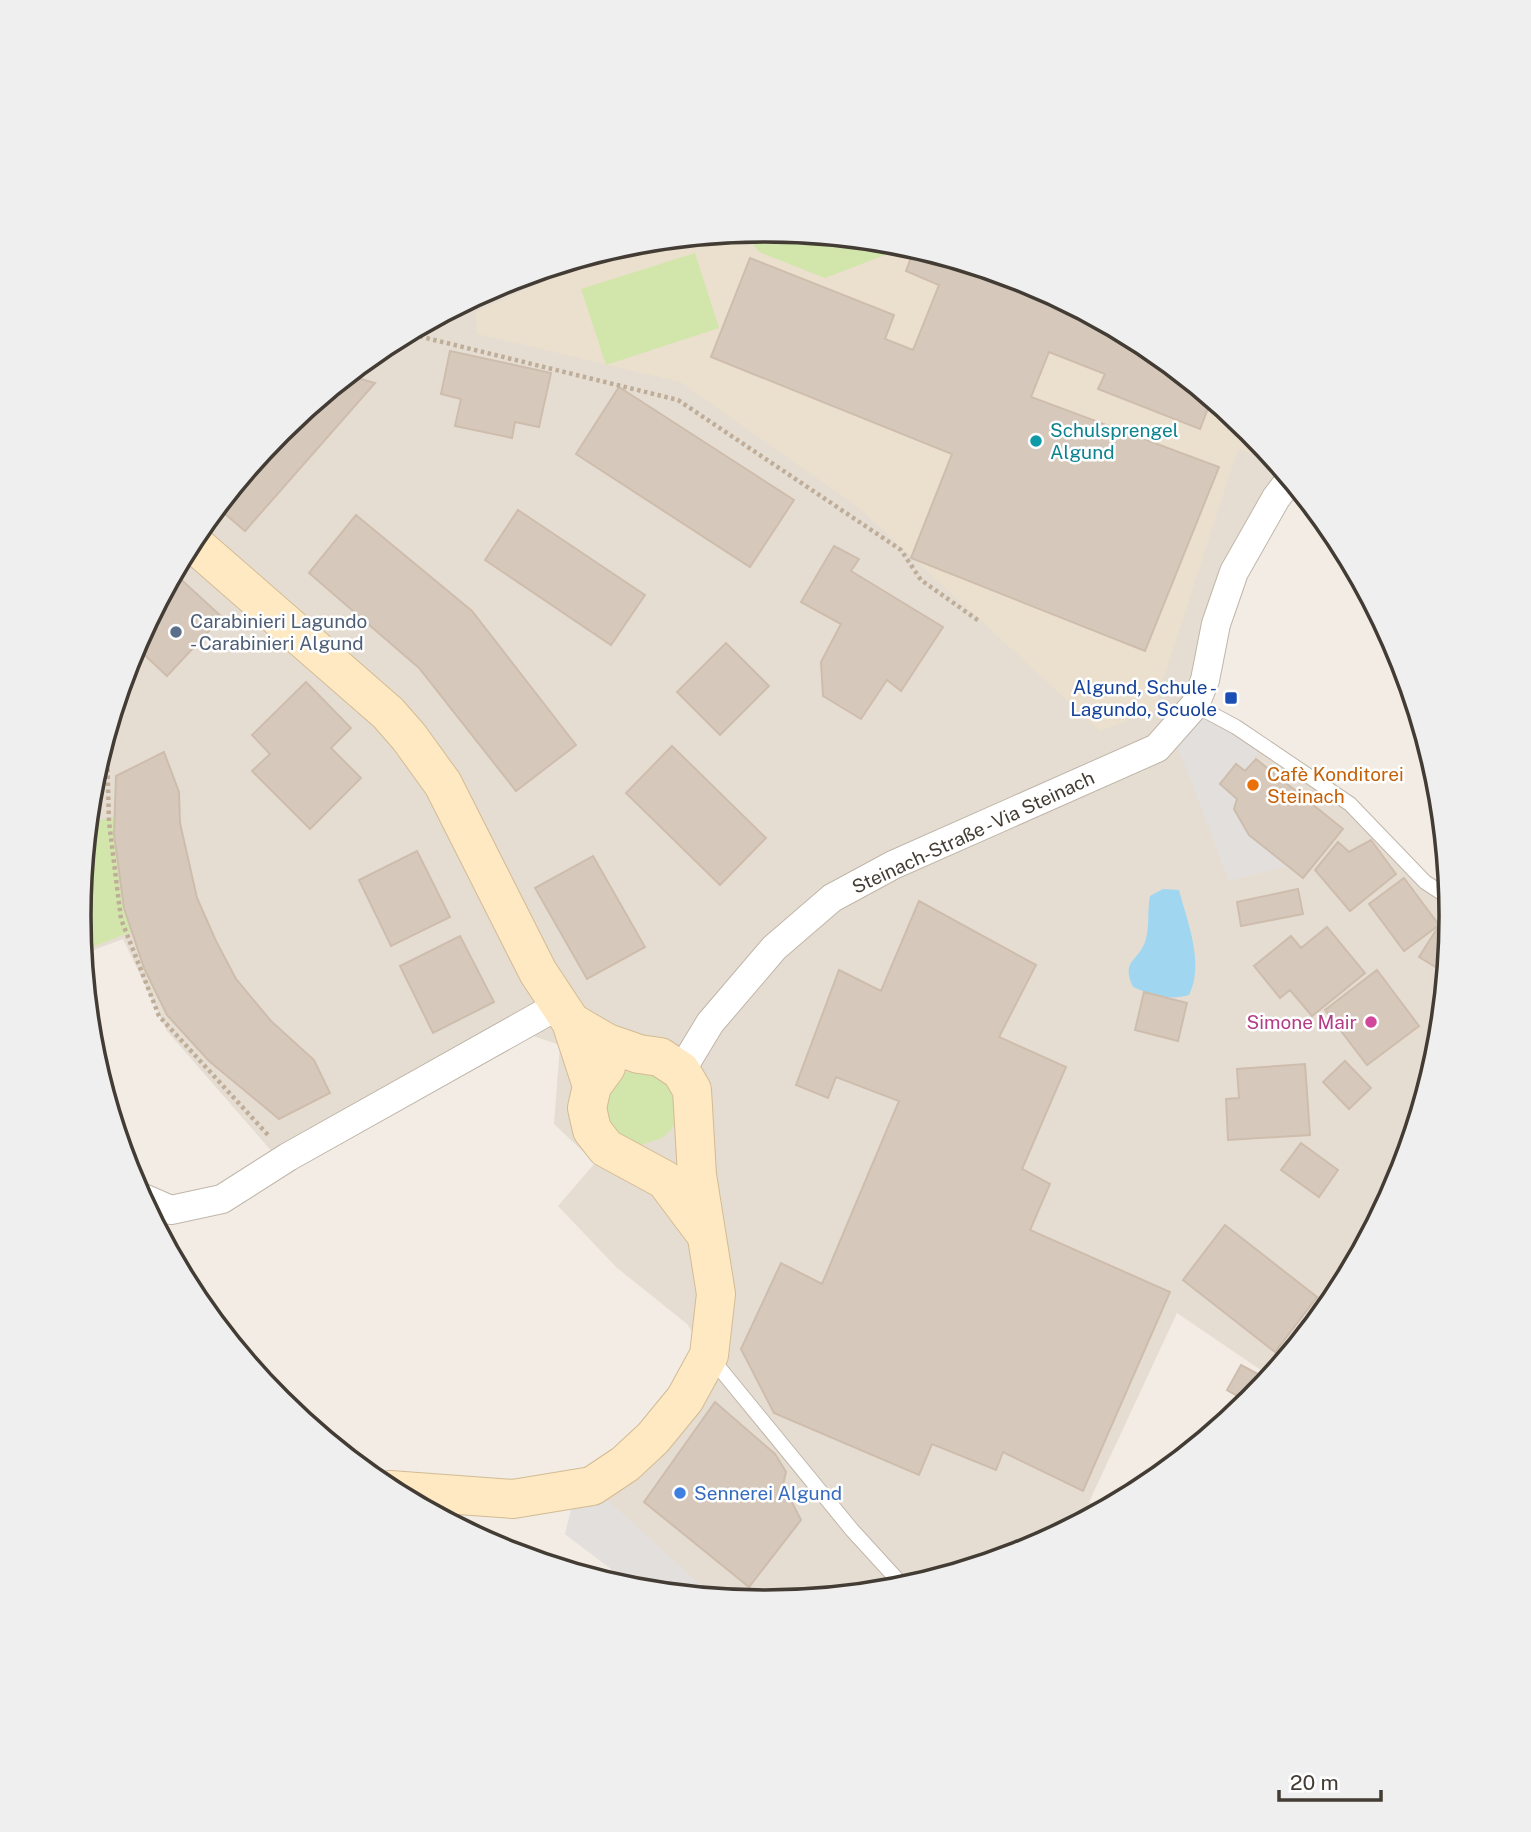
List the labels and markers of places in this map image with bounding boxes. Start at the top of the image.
place label: Schulsprengel Algund [1050,419,1178,463]
marker: Schulsprengel Algund [1028,433,1044,449]
place label: Carabinieri Lagundo - Carabinieri Algund [190,610,367,654]
marker: Carabinieri Lagundo - Carabinieri Algund [168,624,184,640]
place label: Algund, Schule - Lagundo, Scuole [1070,676,1217,720]
marker: Algund, Schule - Lagundo, Scuole [1223,690,1239,706]
place label: Cafè Konditorei Steinach [1267,763,1404,807]
marker: Cafè Konditorei Steinach [1245,777,1261,793]
place label: Simone Mair [1247,1011,1357,1033]
marker: Simone Mair [1363,1014,1379,1030]
place label: Sennerei Algund [694,1482,842,1504]
marker: Sennerei Algund [672,1485,688,1501]

